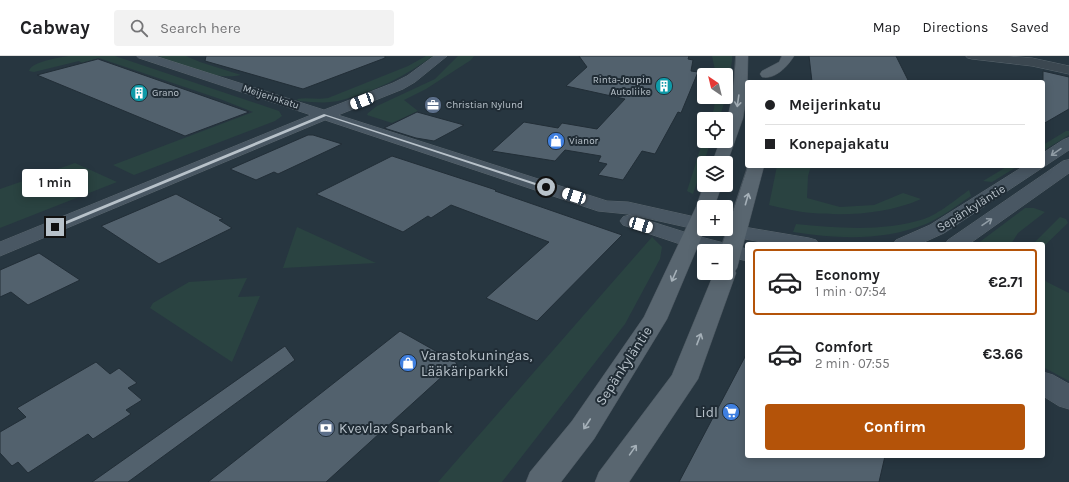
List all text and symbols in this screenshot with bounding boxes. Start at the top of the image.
search box [114,10,394,46]
text: Cabway [20,17,90,39]
icon: search [128,17,150,39]
text: Search here [160,19,241,37]
text: Map [873,19,901,36]
text: Directions [923,19,988,36]
text: Saved [1010,19,1049,36]
north arrow [697,68,733,104]
map controls [697,68,733,280]
place label: Rinta-Joupin Autoliike [593,74,651,98]
building icon: Rinta-Joupin Autoliike [654,76,674,96]
street label: Meijerinkatu [241,82,301,112]
building icon: Grano [129,83,149,103]
place label: Grano [152,87,179,99]
car [349,91,375,111]
one-way arrow [734,94,742,107]
office icon: Christian Nylund [423,95,443,115]
text: Meijerinkatu [789,96,881,114]
place label: Christian Nylund [446,99,523,111]
button: locate [697,112,733,148]
shop icon: Vianor [546,131,566,151]
place label: Vianor [569,135,599,147]
text: Konepajakatu [789,135,889,153]
one-way arrow [1051,148,1062,156]
button: layers [697,156,733,192]
callout: 1 min [22,169,88,197]
text: 1 min [39,175,71,190]
route start [537,178,555,196]
street label: Sepänkyläntie [934,181,1008,235]
car [561,187,587,205]
one-way arrow [744,193,751,206]
button: + [697,200,733,236]
car [628,216,654,234]
route end [46,218,64,236]
one-way arrow [981,218,992,226]
button: − [697,244,733,280]
icon: car [767,264,803,300]
text: Economy [815,266,880,284]
one-way arrow [670,270,677,282]
text: €2.71 [988,273,1023,291]
text: 1 min · 07:54 [815,284,886,299]
street label: Sepänkyläntie [592,323,656,409]
one-way arrow [696,333,703,345]
icon: car [767,336,803,372]
text: Comfort [815,338,873,356]
text: €3.66 [983,345,1023,363]
place label: Varastokuningas, Lääkäriparkki [421,347,533,380]
shop icon: Varastokuningas, Lääkäriparkki [398,353,418,373]
text: 2 min · 07:55 [815,356,890,371]
supermarket icon: Lidl [721,402,741,422]
place label: Lidl [695,404,718,421]
button: Confirm [765,404,1025,450]
bank icon: Kvevlax Sparbank [316,418,336,438]
one-way arrow [582,418,590,430]
place label: Kvevlax Sparbank [339,420,453,437]
one-way arrow [629,445,637,456]

